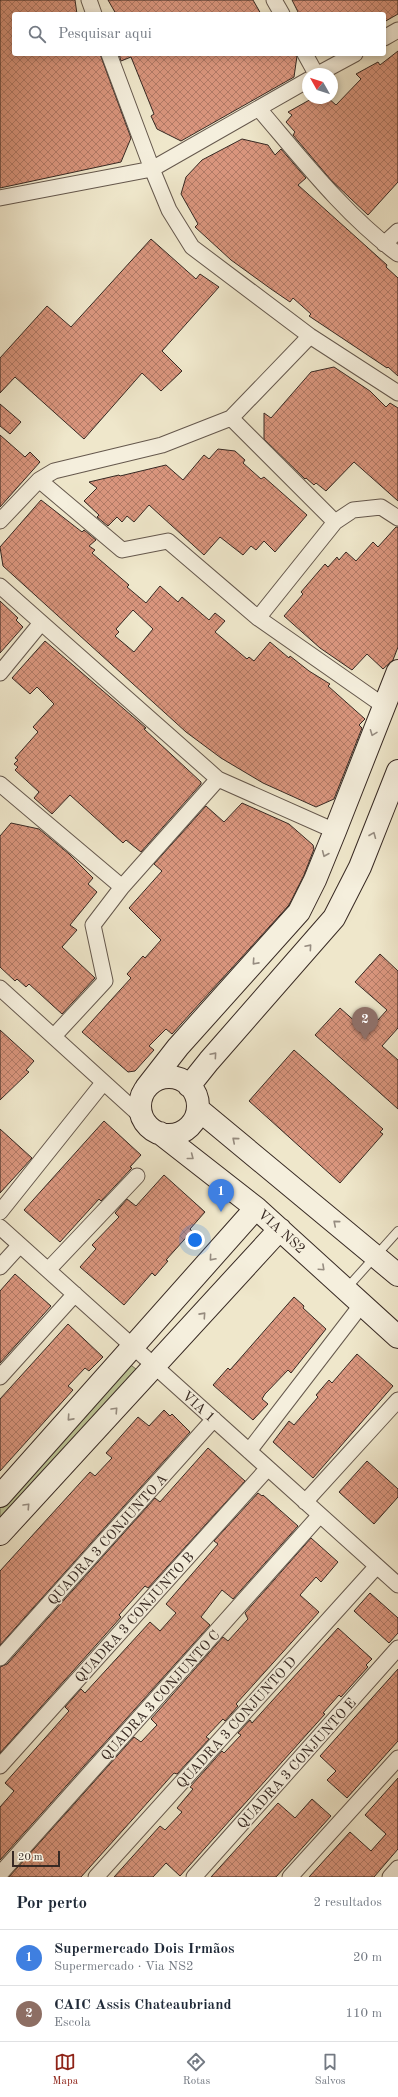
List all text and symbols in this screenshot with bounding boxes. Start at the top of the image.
search box [12,12,386,56]
icon: search [26,23,48,45]
text: Pesquisar aqui [58,27,152,42]
north arrow [302,68,338,104]
one-way arrow [370,730,378,737]
one-way arrow [368,832,376,839]
one-way arrow [322,851,330,858]
one-way arrow [304,944,311,952]
one-way arrow [252,957,259,964]
pin: 2 [352,1007,378,1040]
one-way arrow [209,1052,216,1060]
one-way arrow [233,1138,240,1145]
one-way arrow [186,1152,193,1159]
pin: 1 [208,1179,234,1212]
street label: VIA NS2 [255,1207,308,1257]
one-way arrow [333,1221,340,1228]
your location [185,1230,205,1250]
one-way arrow [209,1253,217,1261]
one-way arrow [317,1263,325,1270]
one-way arrow [198,1312,205,1319]
street label: VIA 1 [179,1388,218,1425]
one-way arrow [110,1408,117,1415]
one-way arrow [68,1413,75,1420]
street label: QUADRA 3 CONJUNTO A [45,1471,170,1608]
one-way arrow [22,1503,29,1511]
street label: QUADRA 3 CONJUNTO B [73,1550,197,1686]
street label: QUADRA 3 CONJUNTO C [99,1628,223,1764]
street label: QUADRA 3 CONJUNTO D [174,1654,299,1791]
street label: QUADRA 3 CONJUNTO E [235,1696,359,1832]
scale bar [12,1849,60,1868]
text: 20 m [18,1852,43,1863]
text: Por perto [16,1895,87,1912]
text: 2 resultados [314,1896,382,1909]
text: Supermercado Dois Irmãos [54,1942,235,1957]
text: 1 [25,1951,33,1964]
text: 20 m [353,1951,382,1964]
text: Supermercado · Via NS2 [54,1960,194,1973]
text: CAIC Assis Chateaubriand [54,1998,232,2013]
text: 2 [25,2007,33,2020]
text: 110 m [345,2007,382,2020]
text: Escola [54,2016,91,2029]
tab: Mapa [52,2051,78,2089]
tab: Rotas [183,2051,210,2089]
tab: Salvos [315,2051,346,2089]

